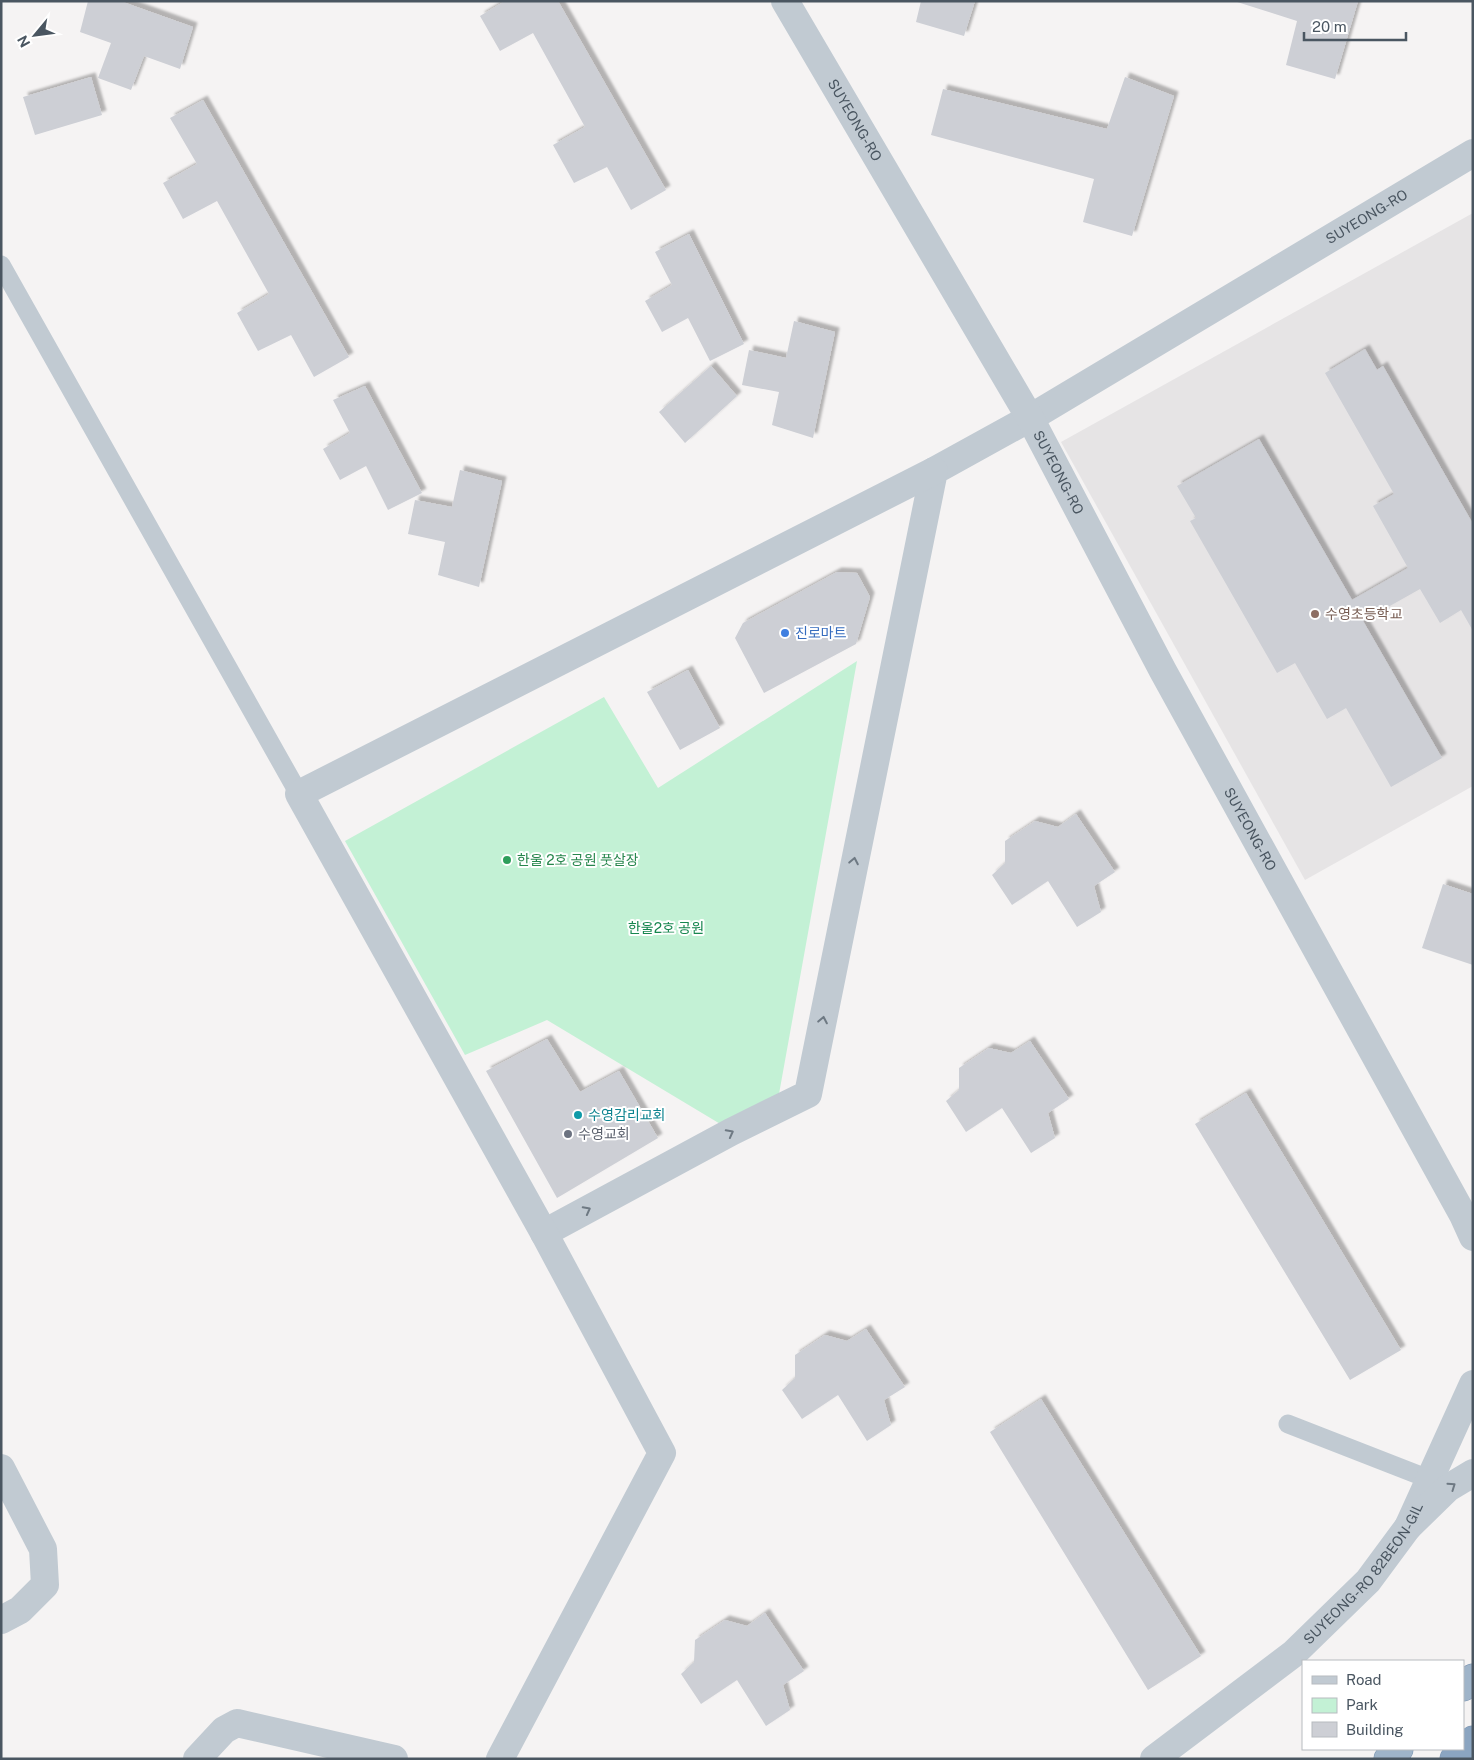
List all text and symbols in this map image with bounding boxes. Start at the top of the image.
north arrow [10,10,60,60]
scale bar [1304,10,1406,42]
text: 20 m [1312,18,1347,35]
text: N [14,33,33,50]
street label: SUYEONG-RO [825,76,885,164]
street label: SUYEONG-RO [1323,186,1410,247]
street label: SUYEONG-RO [1030,428,1087,517]
place label: 수영초등학교 [1325,606,1402,622]
marker: 수영초등학교 [1309,608,1321,620]
place label: 진로마트 [795,625,847,641]
marker: 진로마트 [779,627,791,639]
street label: SUYEONG-RO [1221,785,1279,873]
place label: 한울 2호 공원 풋살장 [517,852,639,868]
marker: 한울 2호 공원 풋살장 [501,854,513,866]
one-way arrow [849,856,859,865]
park label: 한울2호 공원 [628,920,704,936]
one-way arrow [817,1016,827,1025]
place label: 수영감리교회 [588,1107,665,1123]
marker: 수영감리교회 [572,1109,584,1121]
place label: 수영교회 [578,1126,630,1142]
marker: 수영교회 [562,1128,574,1140]
one-way arrow [725,1129,734,1139]
one-way arrow [582,1206,591,1216]
one-way arrow [1447,1483,1456,1493]
street label: SUYEONG-RO 82BEON-GIL [1300,1500,1426,1647]
legend [1302,1660,1464,1750]
text: Road [1346,1671,1382,1688]
text: Park [1346,1696,1378,1713]
text: Building [1346,1721,1404,1738]

